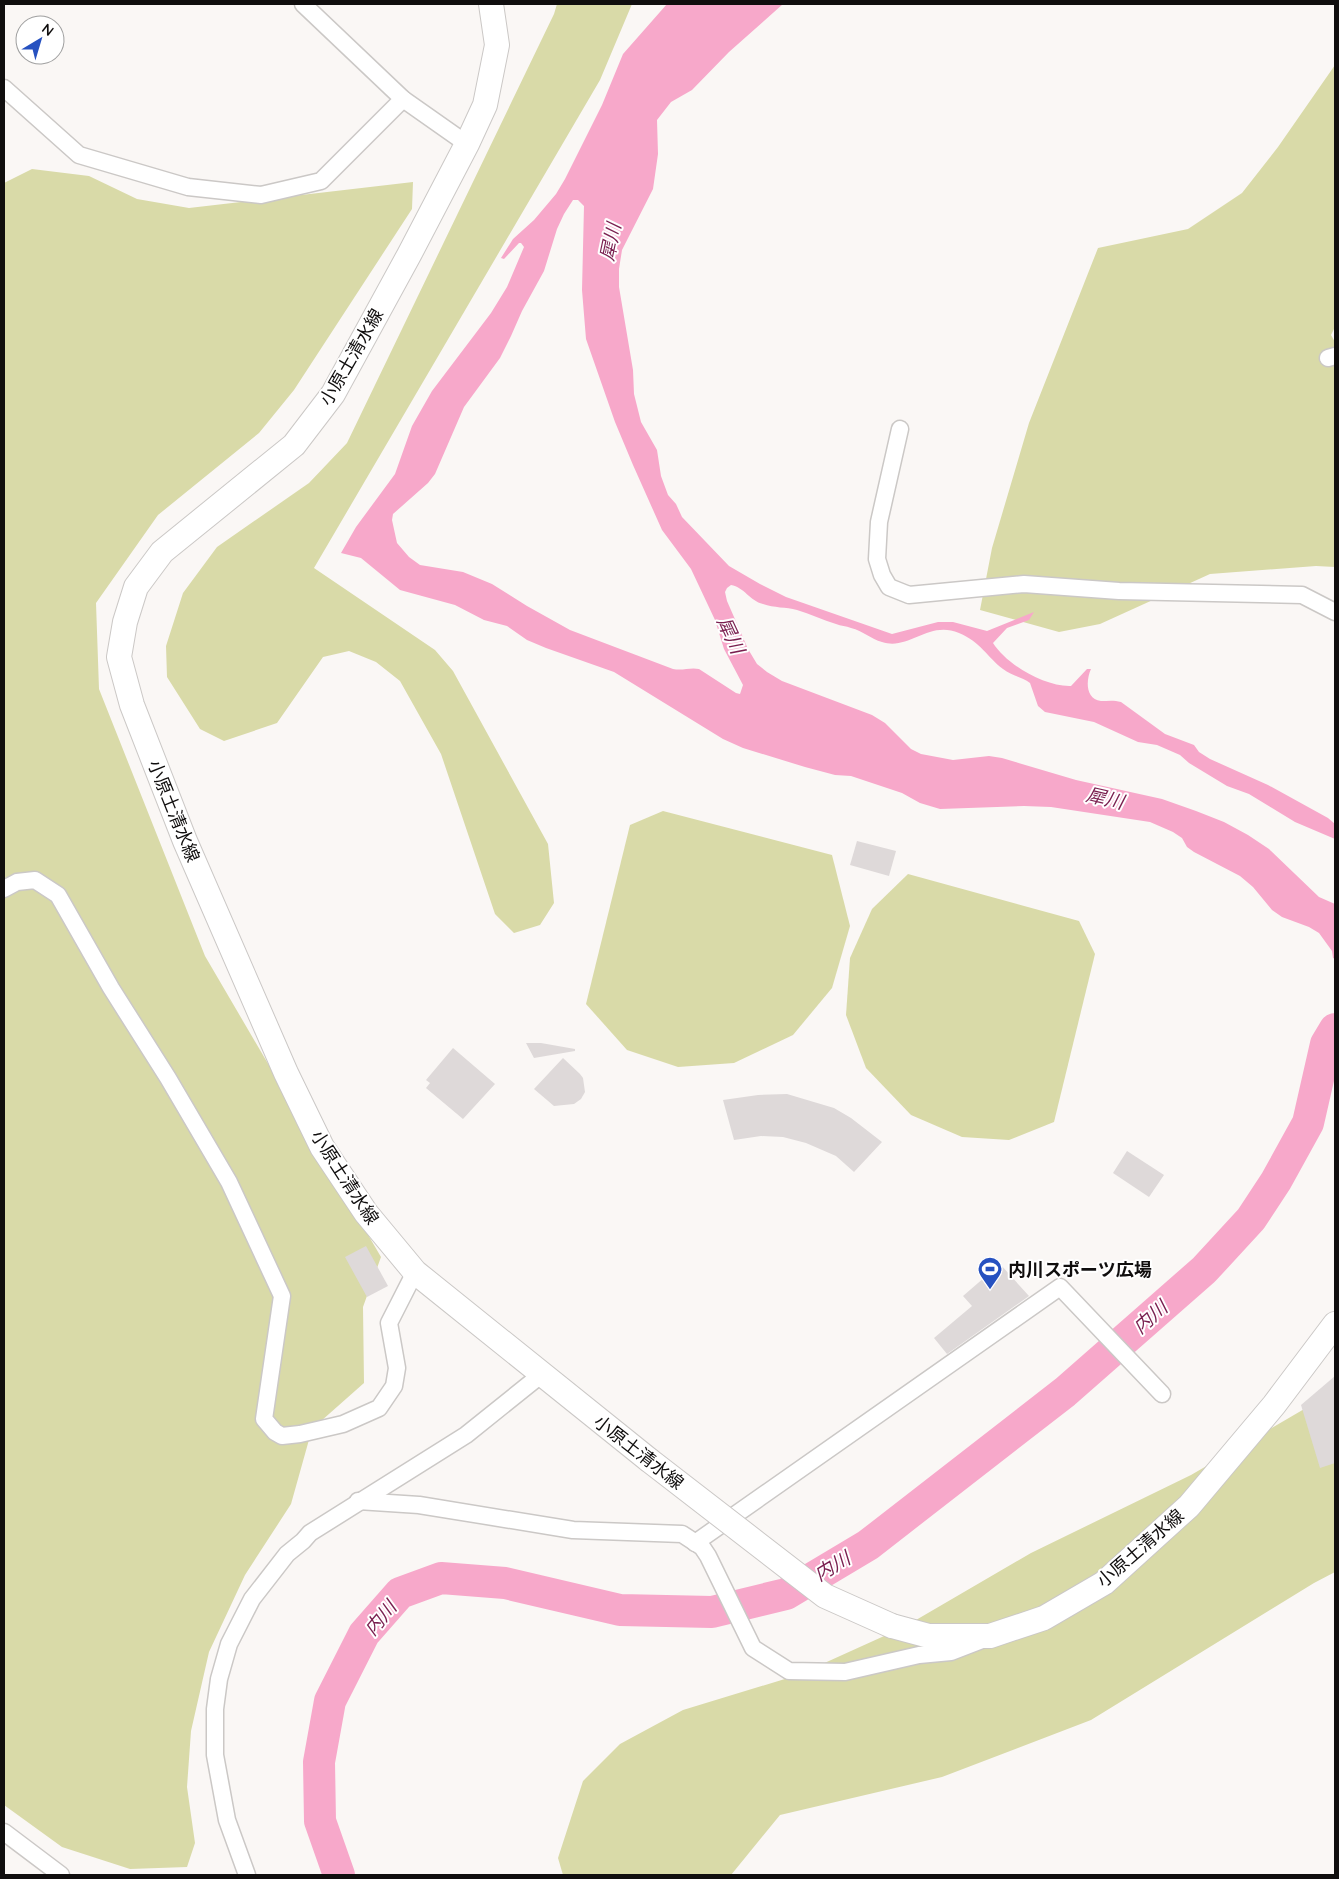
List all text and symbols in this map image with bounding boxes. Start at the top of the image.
north arrow [15,15,65,65]
text: N [38,19,58,40]
water label: 犀川 [594,219,626,263]
street label: 小原土清水線 [314,304,388,410]
water label: 犀川 [712,613,751,659]
street label: 小原土清水線 [143,757,205,865]
water label: 犀川 [1084,782,1128,814]
street label: 小原土清水線 [306,1125,384,1229]
sports icon: 内川スポーツ広場 [977,1256,1003,1290]
place label: 内川スポーツ広場 [1008,1258,1152,1281]
water label: 内川 [1128,1294,1174,1339]
street label: 小原土清水線 [589,1410,689,1494]
street label: 小原土清水線 [1092,1504,1188,1592]
water label: 内川 [810,1545,856,1586]
water label: 内川 [359,1594,403,1640]

